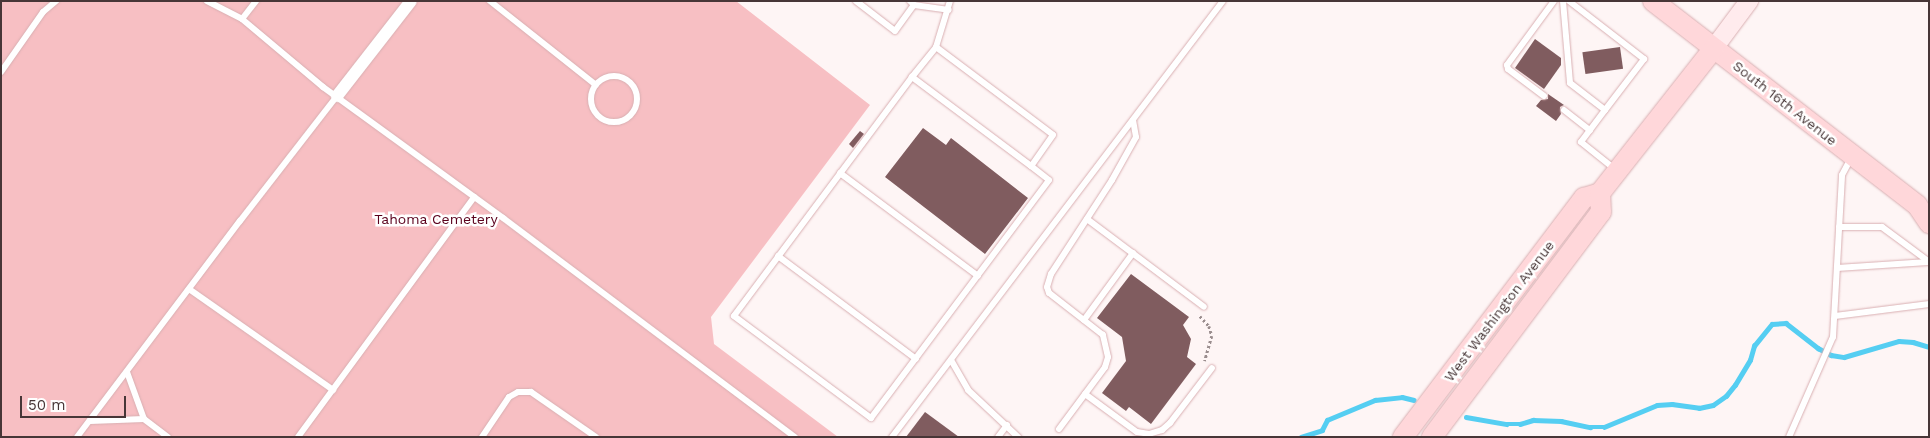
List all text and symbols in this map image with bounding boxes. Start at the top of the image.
street label: South 16th Avenue [1729,57,1841,149]
park label: Tahoma Cemetery [374,211,498,227]
street label: West Washington Avenue [1440,237,1558,385]
scale bar [22,386,129,418]
text: 50 m [28,396,65,414]

